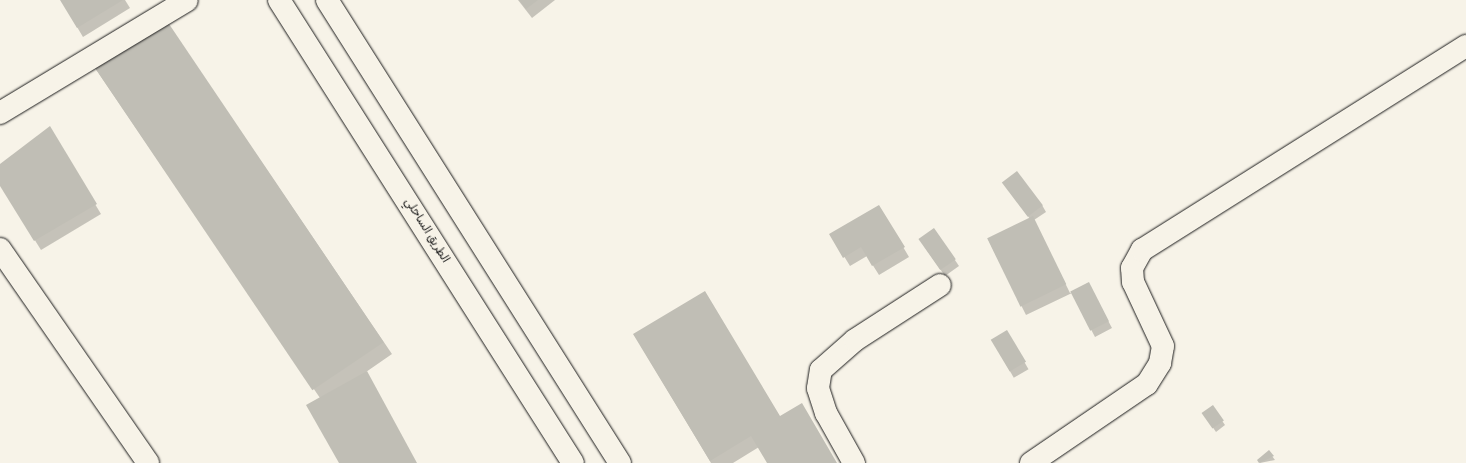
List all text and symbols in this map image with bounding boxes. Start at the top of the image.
street label: الطريق الساحلي [400,196,452,266]

